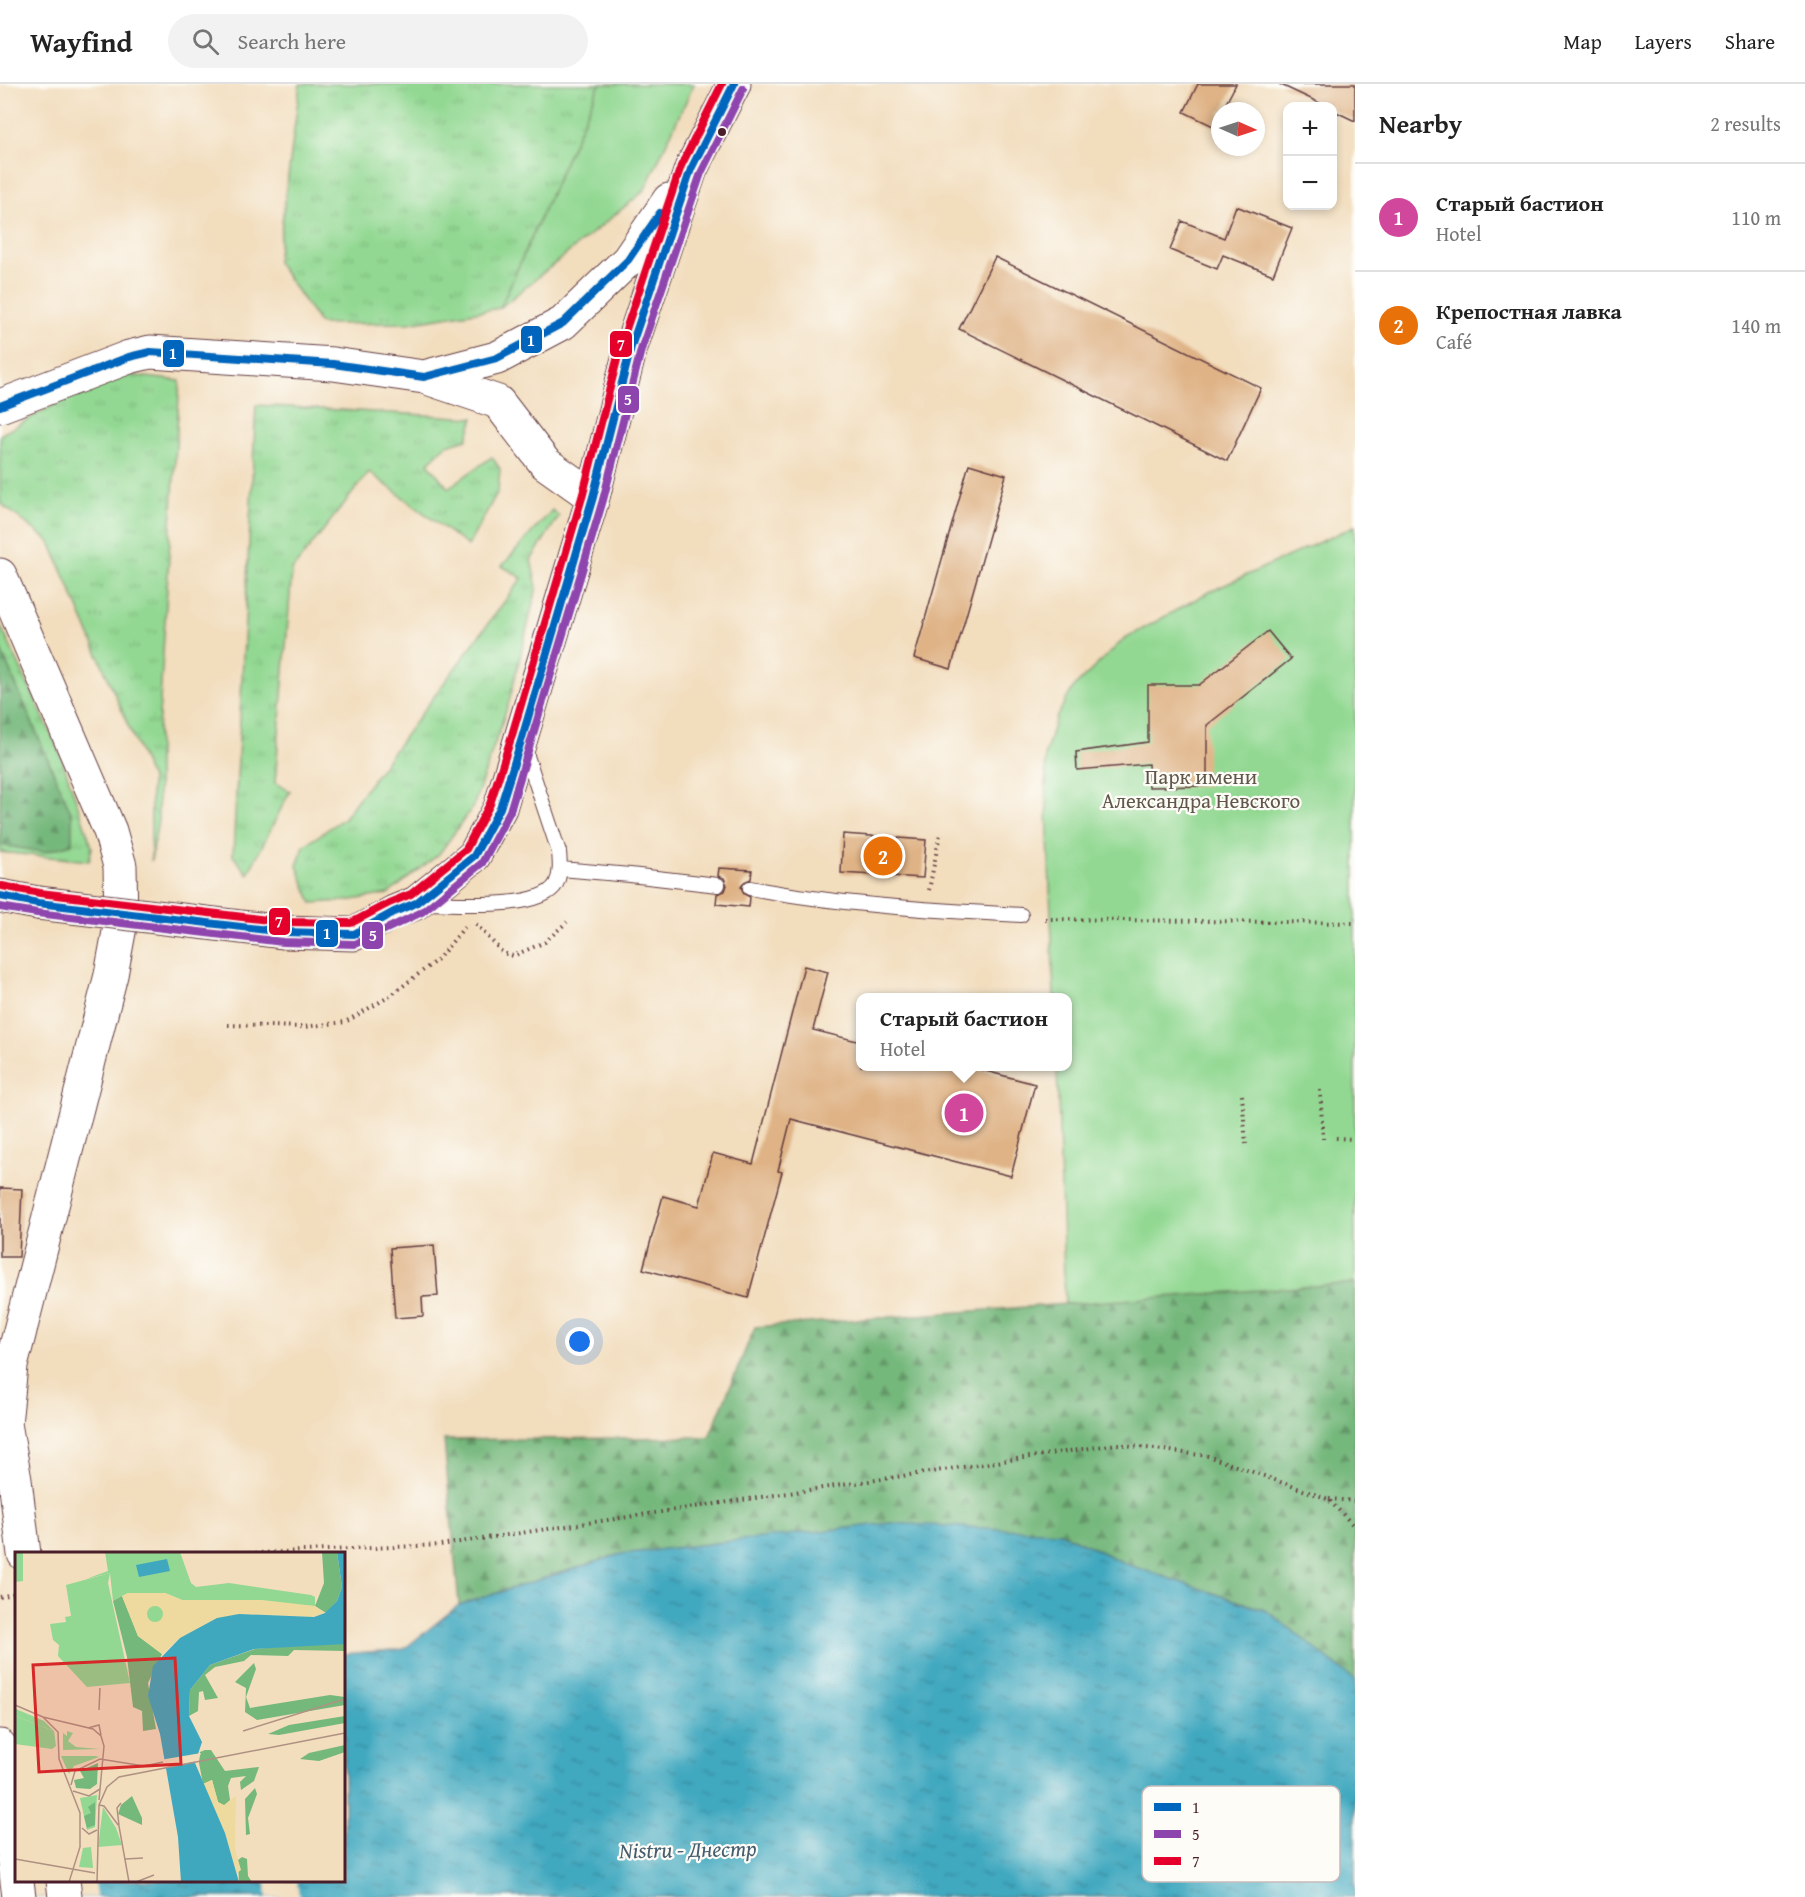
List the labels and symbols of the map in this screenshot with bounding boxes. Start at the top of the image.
north arrow [1211,102,1265,156]
unlabelled marker [716,126,728,138]
line badge: 1 [520,325,543,354]
text: 1 [527,328,535,352]
line badge: 7 [609,330,633,358]
text: 7 [617,332,625,356]
line badge: 1 [162,339,185,368]
text: 1 [169,341,177,365]
line badge: 5 [617,385,640,414]
text: 5 [624,387,632,411]
park label: Парк имени Александра Невского [1102,761,1300,816]
pin: 2 [864,834,902,878]
line badge: 7 [268,907,291,936]
text: 7 [275,909,283,933]
line badge: 1 [315,919,339,948]
text: 1 [323,921,331,945]
line badge: 5 [361,921,384,950]
text: 5 [369,923,377,947]
pin: 1 [944,1090,984,1136]
your location [565,1327,594,1356]
inset map [15,1552,345,1882]
legend [1142,1786,1340,1882]
text: 1 [1192,1795,1200,1819]
text: 5 [1192,1822,1200,1846]
water label: Nistru - Днестр [618,1832,757,1866]
text: 7 [1192,1849,1200,1873]

